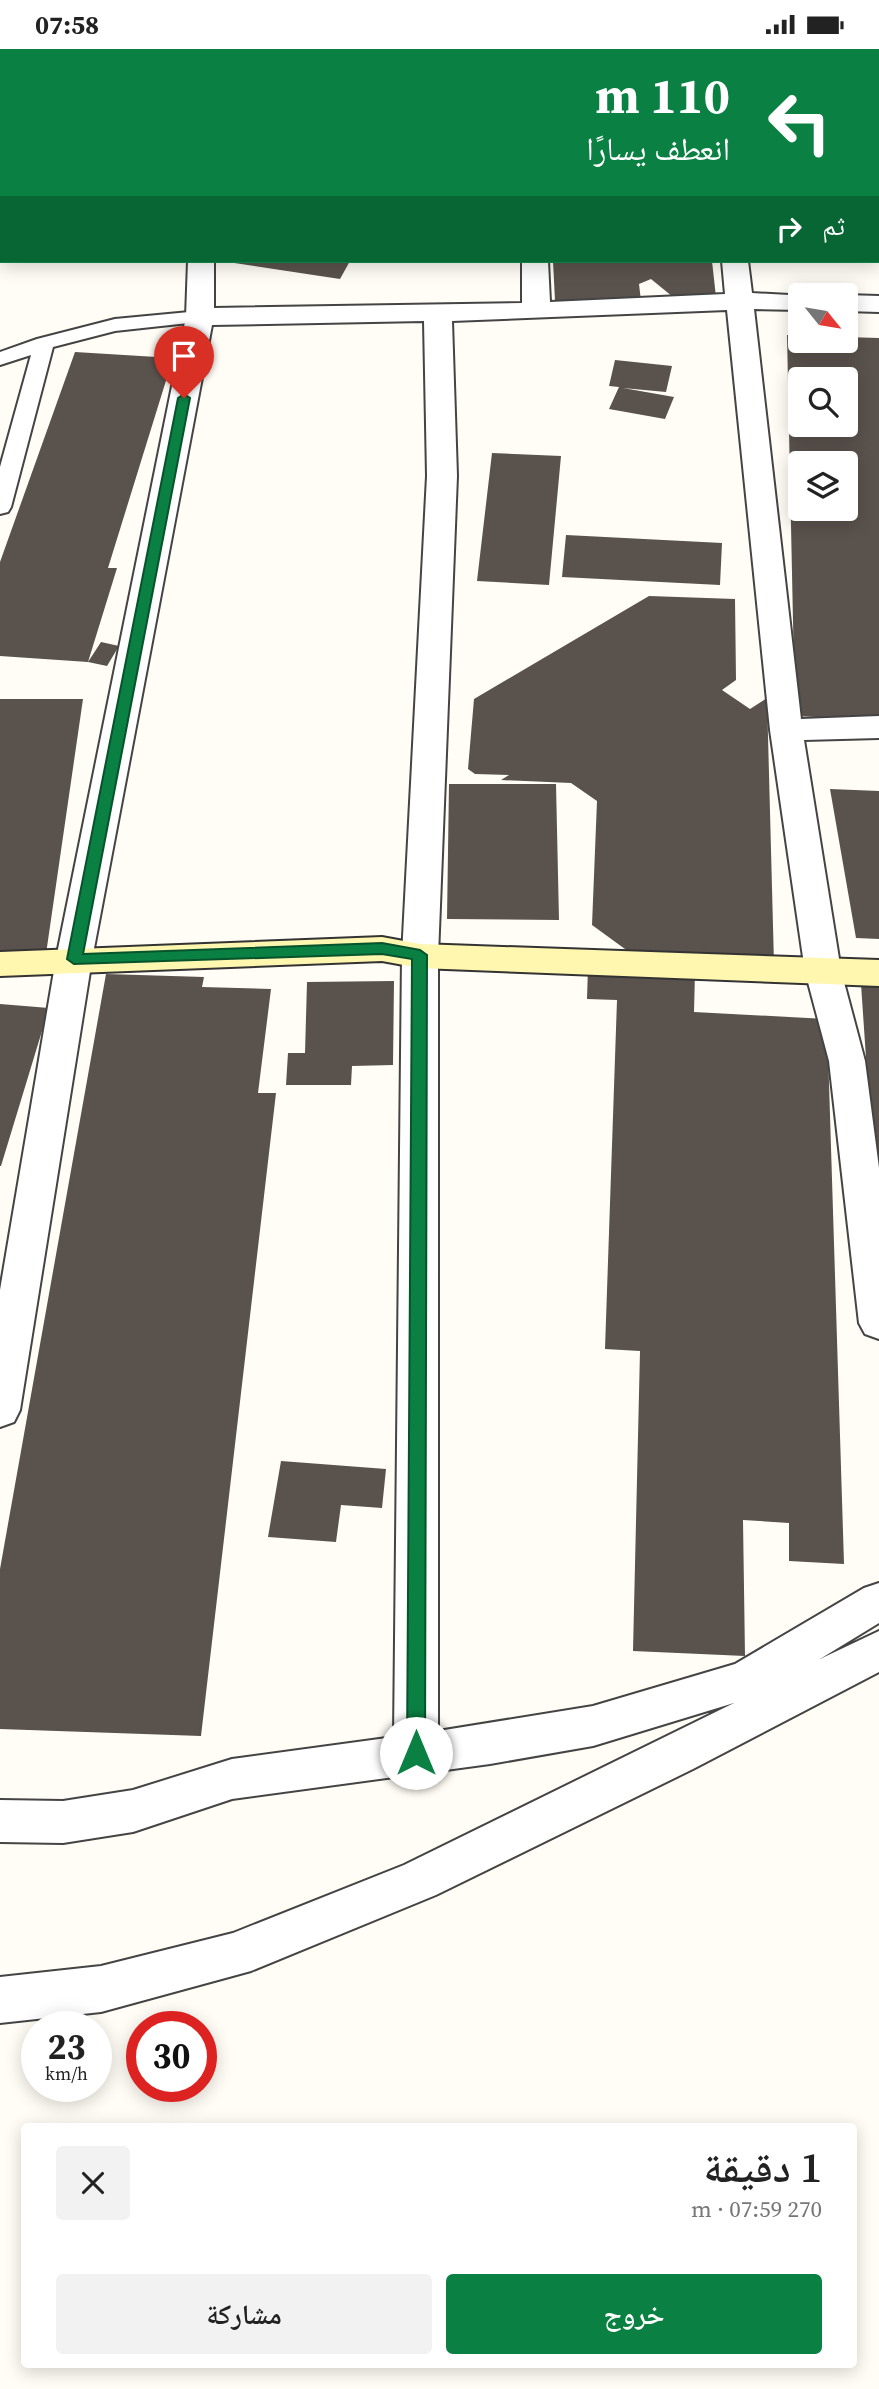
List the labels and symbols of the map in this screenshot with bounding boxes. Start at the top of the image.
north arrow [788,283,858,353]
pin [154,326,214,398]
position arrow [379,1716,453,1790]
speed limit sign: 30 [126,2011,217,2102]

